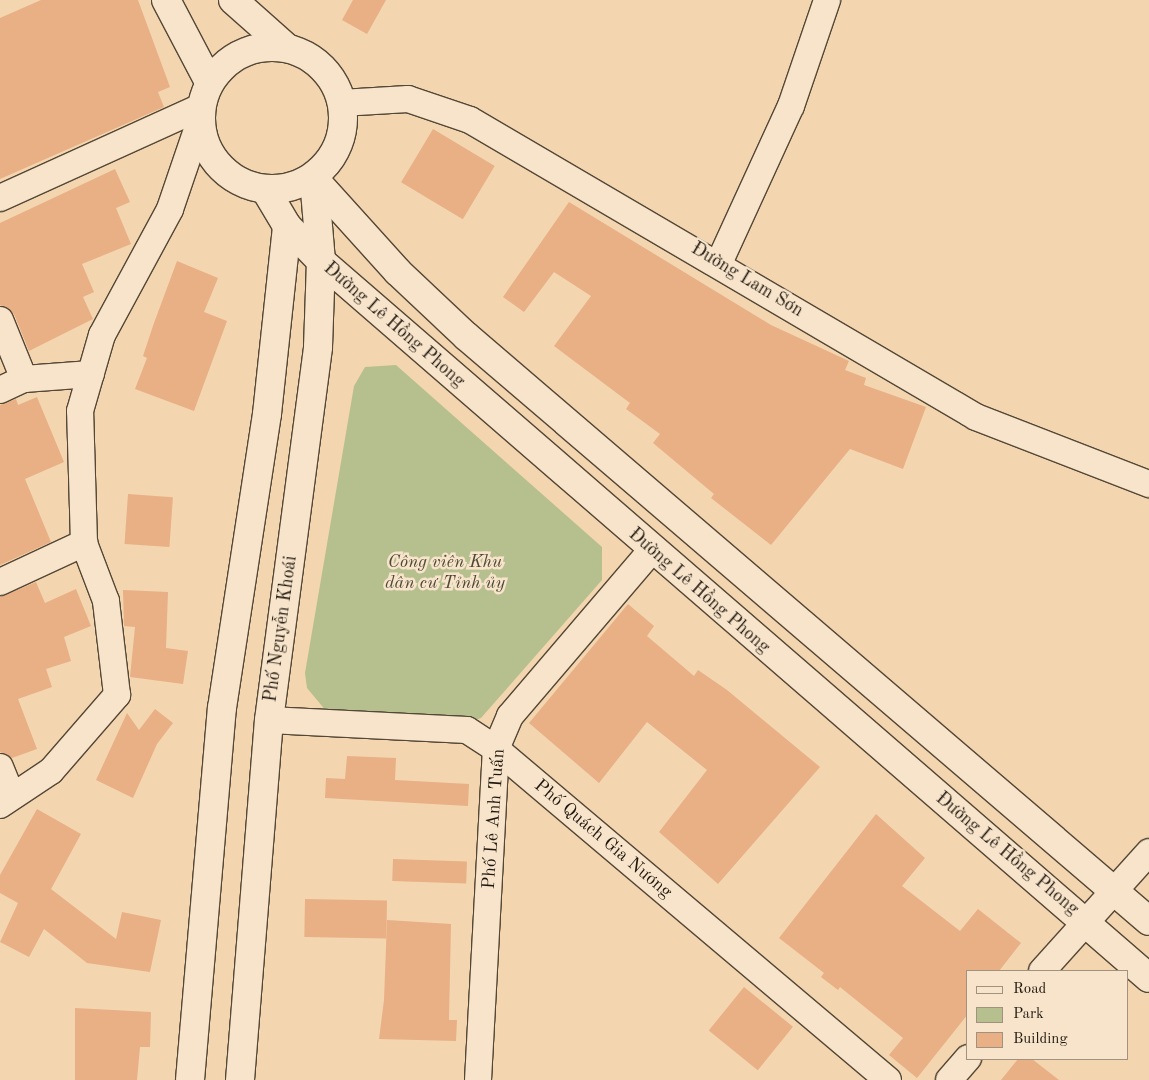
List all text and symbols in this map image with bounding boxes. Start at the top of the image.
street label: Đường Lam Sơn [687,238,807,322]
street label: Đường Lê Hồng Phong [319,258,469,392]
street label: Đường Lê Hồng Phong [624,524,774,658]
park label: Công viên Khu dân cư Tỉnh ủy [385,552,505,594]
street label: Phố Nguyễn Khoái [260,554,302,704]
street label: Phố Lê Anh Tuấn [478,748,510,890]
street label: Phố Quách Gia Nương [530,775,676,903]
street label: Đường Lê Hồng Phong [931,788,1083,920]
legend [966,970,1129,1060]
text: Road [1013,982,1046,997]
text: Park [1013,1007,1044,1022]
text: Building [1013,1032,1068,1047]

